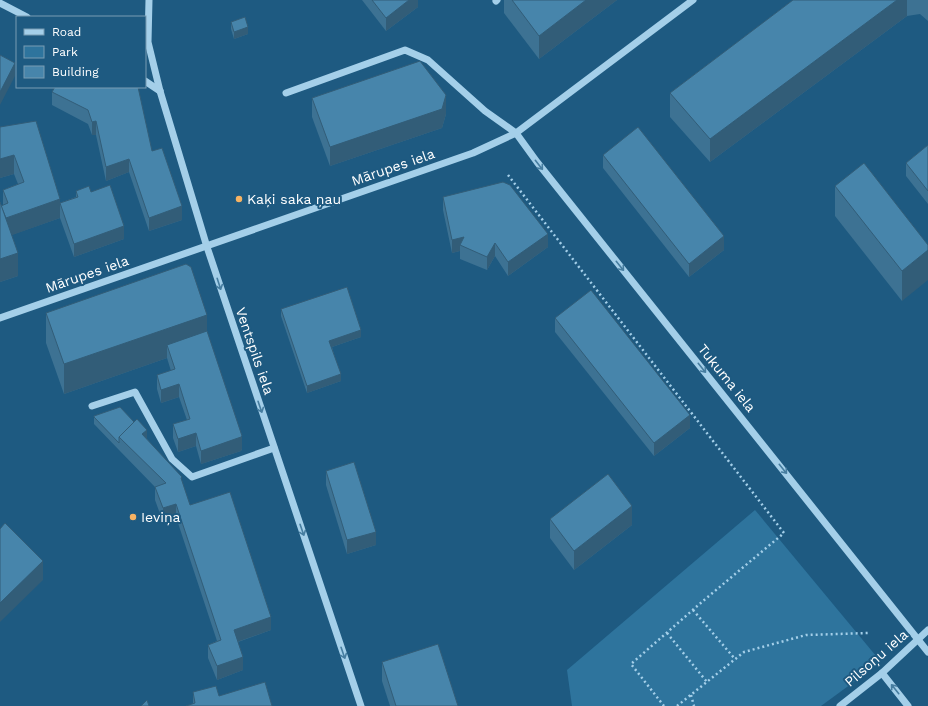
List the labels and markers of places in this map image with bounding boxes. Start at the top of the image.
place label: Kaķi saka ņau [247,191,341,208]
marker: Kaķi saka ņau [234,194,244,204]
place label: Ieviņa [141,509,181,526]
marker: Ieviņa [128,512,138,522]

